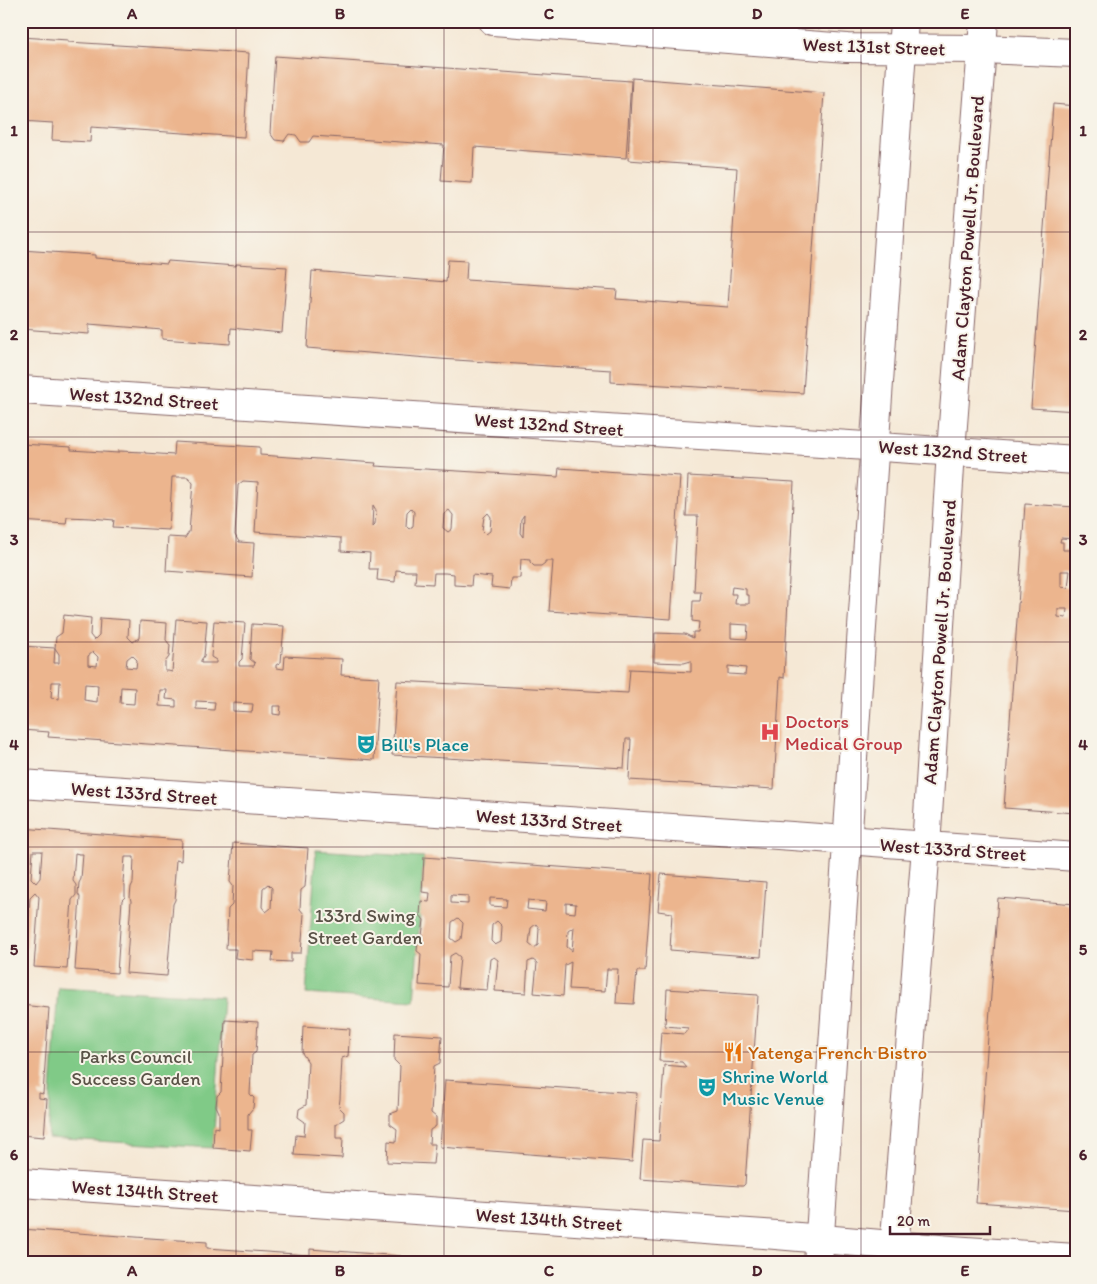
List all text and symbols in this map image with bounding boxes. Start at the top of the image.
text: A [126,4,138,23]
text: B [335,4,346,23]
text: C [544,4,555,23]
text: D [752,4,763,23]
text: E [961,4,970,23]
street label: West 131st Street [802,33,946,60]
street label: Adam Clayton Powell Jr. Boulevard [946,95,989,381]
text: 1 [10,121,18,140]
text: 1 [1079,121,1087,140]
text: 2 [10,325,19,344]
text: 2 [1079,325,1088,344]
street label: West 132nd Street [68,382,219,415]
street label: West 132nd Street [473,408,624,441]
street label: West 132nd Street [877,435,1028,468]
street label: Adam Clayton Powell Jr. Boulevard [918,499,961,785]
text: 3 [10,530,19,549]
text: 3 [1079,530,1088,549]
place label: Doctors Medical Group [785,710,903,755]
hospital icon: Doctors Medical Group [759,721,781,743]
theatre icon: Bill's Place [355,733,377,755]
place label: Bill's Place [381,733,469,756]
text: 4 [9,735,19,754]
text: 4 [1078,735,1088,754]
street label: West 133rd Street [70,777,218,810]
street label: West 133rd Street [475,804,623,837]
street label: West 133rd Street [879,833,1027,866]
park label: 133rd Swing Street Garden [307,904,423,949]
text: 5 [10,940,19,959]
text: 5 [1079,940,1088,959]
restaurant icon: Yatenga French Bistro [722,1041,744,1063]
place label: Yatenga French Bistro [748,1041,927,1064]
park label: Parks Council Success Garden [71,1045,201,1090]
place label: Shrine World Music Venue [722,1065,829,1110]
theatre icon: Shrine World Music Venue [696,1076,718,1098]
text: 6 [10,1145,19,1164]
text: 6 [1079,1145,1088,1164]
street label: West 134th Street [71,1175,219,1208]
street label: West 134th Street [475,1203,623,1236]
scale bar [890,1204,990,1236]
text: 20 m [897,1212,931,1230]
text: A [126,1261,138,1280]
text: B [335,1261,346,1280]
text: C [544,1261,555,1280]
text: D [752,1261,763,1280]
text: E [961,1261,970,1280]

